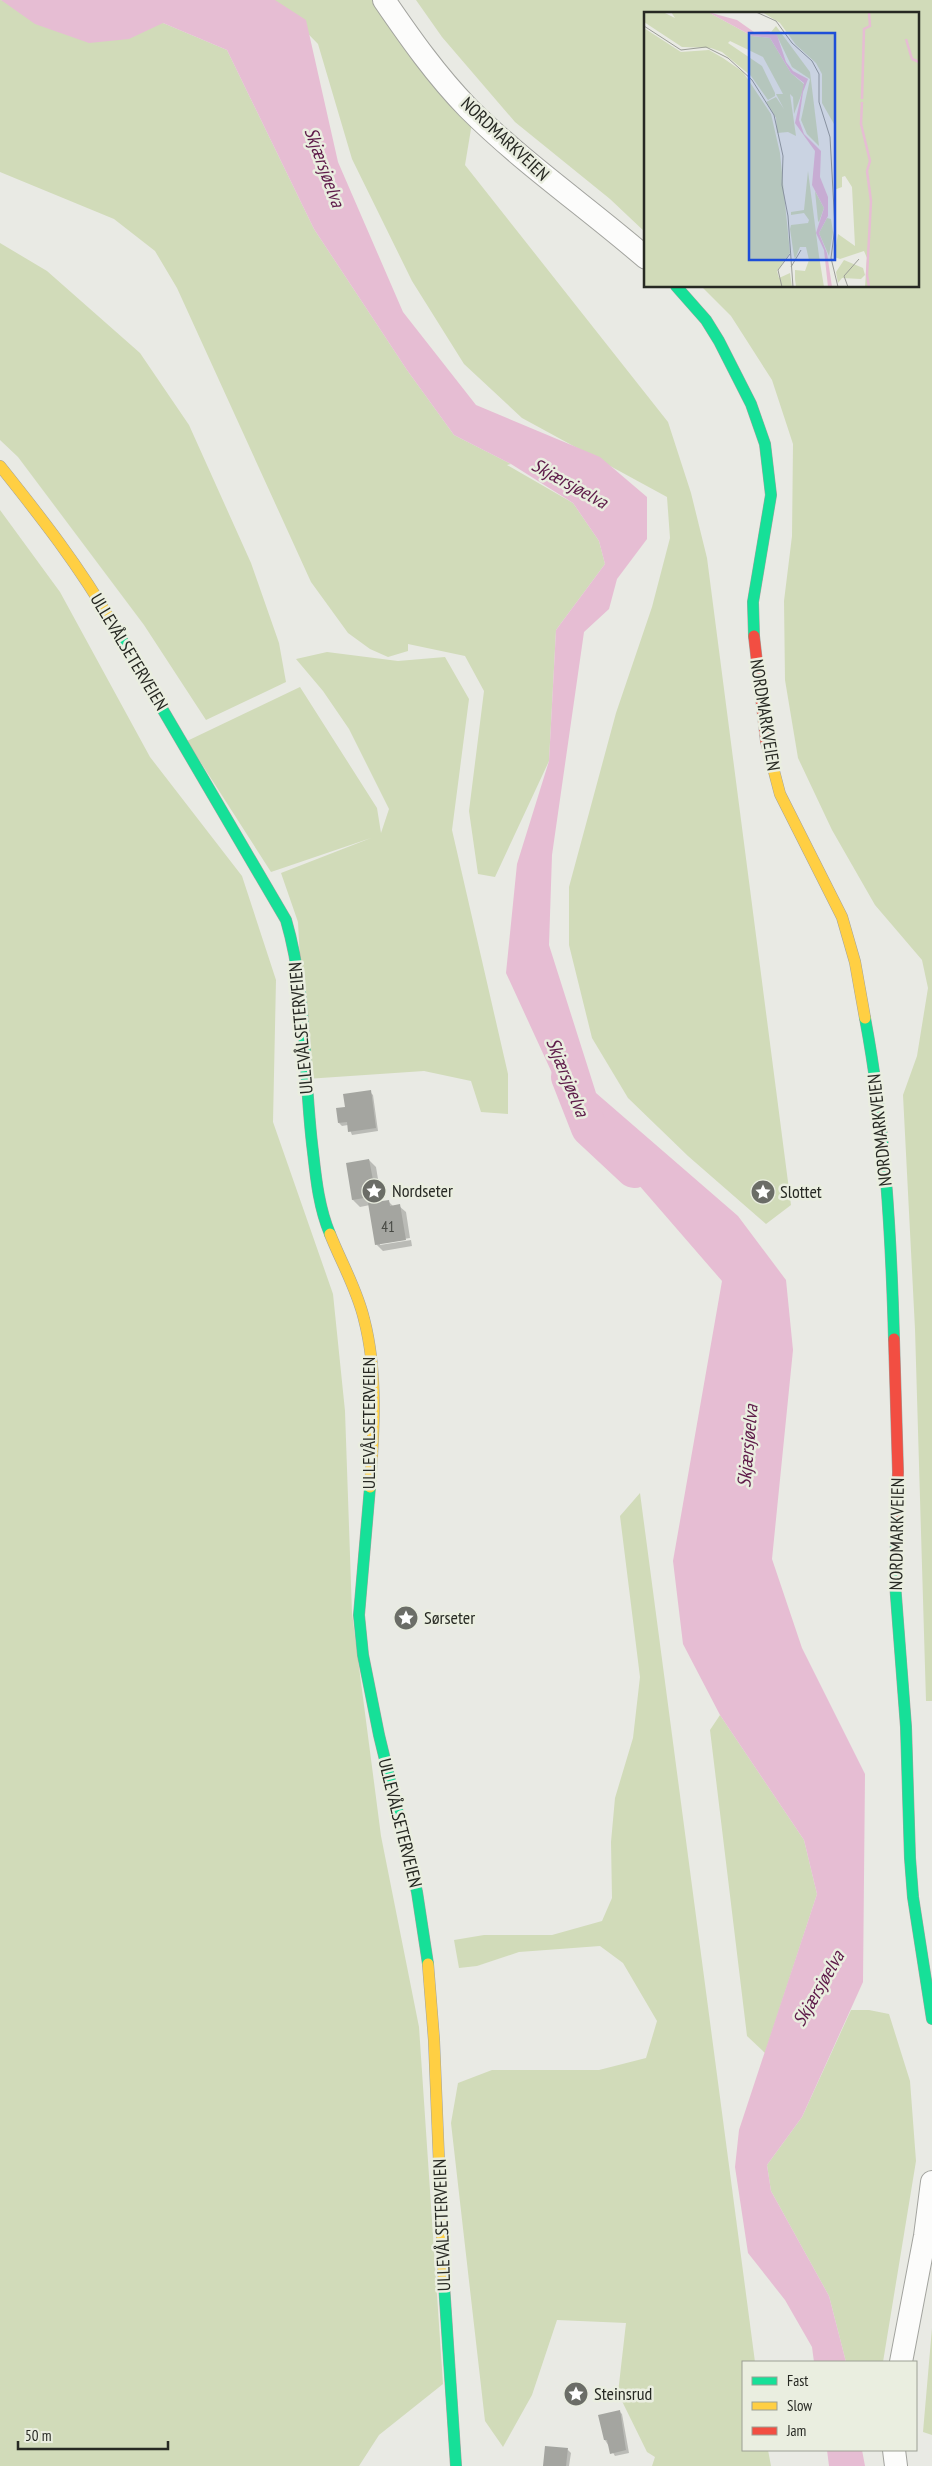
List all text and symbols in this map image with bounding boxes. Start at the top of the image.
inset map [644,12,920,288]
street label: NORDMARKVEIEN [456,92,554,185]
water label: Skjærsjøelva [300,124,351,211]
water label: Skjærsjøelva [528,452,613,514]
street label: ULLEVÅLSETERVEIEN [85,589,173,714]
street label: NORDMARKVEIEN [745,657,786,772]
street label: ULLEVÅLSETERVEIEN [283,961,318,1095]
water label: Skjærsjøelva [541,1034,595,1121]
street label: NORDMARKVEIEN [862,1073,897,1187]
place icon: Nordseter [361,1178,387,1204]
place label: Nordseter [392,1179,453,1202]
place icon: Slottet [750,1179,776,1205]
place label: Slottet [780,1180,822,1203]
house number: 41 [381,1217,395,1236]
street label: ULLEVÅLSETERVEIEN [357,1357,380,1489]
water label: Skjærsjøelva [731,1402,763,1488]
street label: NORDMARKVEIEN [884,1477,909,1591]
place icon: Sørseter [393,1605,419,1631]
place label: Sørseter [424,1606,475,1629]
street label: ULLEVÅLSETERVEIEN [373,1756,428,1890]
water label: Skjærsjøelva [787,1945,850,2030]
street label: ULLEVÅLSETERVEIEN [428,2158,455,2292]
legend [742,2361,917,2451]
text: Fast [787,2371,808,2390]
place icon: Steinsrud [563,2381,589,2407]
place label: Steinsrud [594,2382,652,2405]
text: Slow [787,2396,812,2415]
scale bar [18,2418,168,2450]
text: Jam [786,2421,806,2440]
text: 50 m [25,2426,51,2445]

